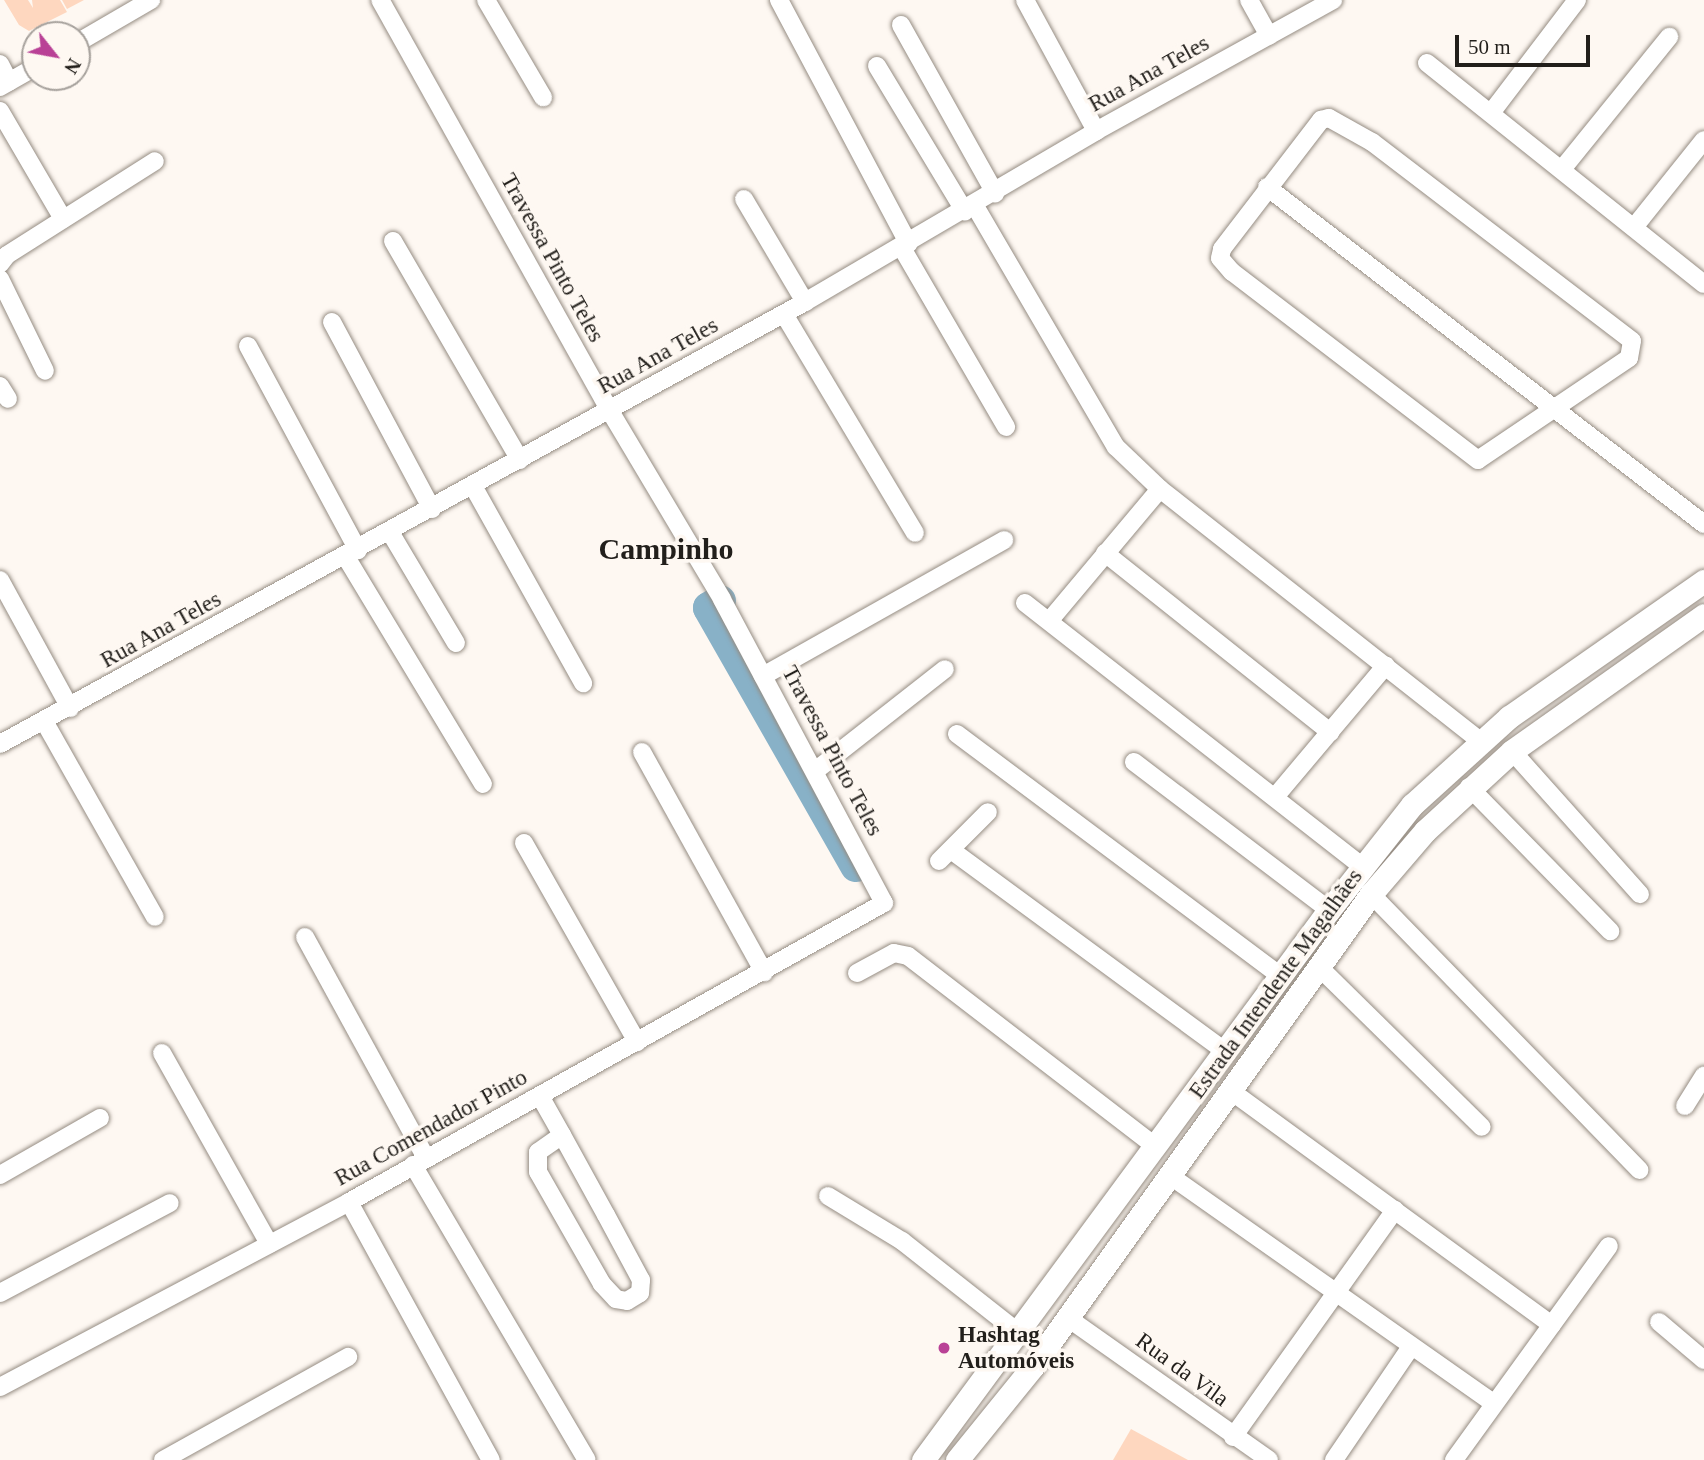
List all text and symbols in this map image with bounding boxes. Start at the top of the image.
north arrow [21,21,91,91]
scale bar [1459,21,1594,65]
street label: Rua Ana Teles [1083,29,1215,119]
text: 50 m [1468,35,1511,59]
text: N [60,55,85,77]
street label: Travessa Pinto Teles [494,169,610,347]
street label: Rua Ana Teles [592,311,724,401]
district label: Campinho [598,531,734,567]
street label: Rua Ana Teles [95,585,227,675]
street label: Travessa Pinto Teles [775,661,889,841]
street label: Estrada Intendente Magalhães [1183,864,1369,1104]
street label: Rua Comendador Pinto [330,1064,532,1192]
place label: Hashtag Automóveis [958,1321,1074,1375]
street label: Rua da Vila [1130,1327,1234,1413]
marker: Hashtag Automóveis [936,1340,952,1356]

